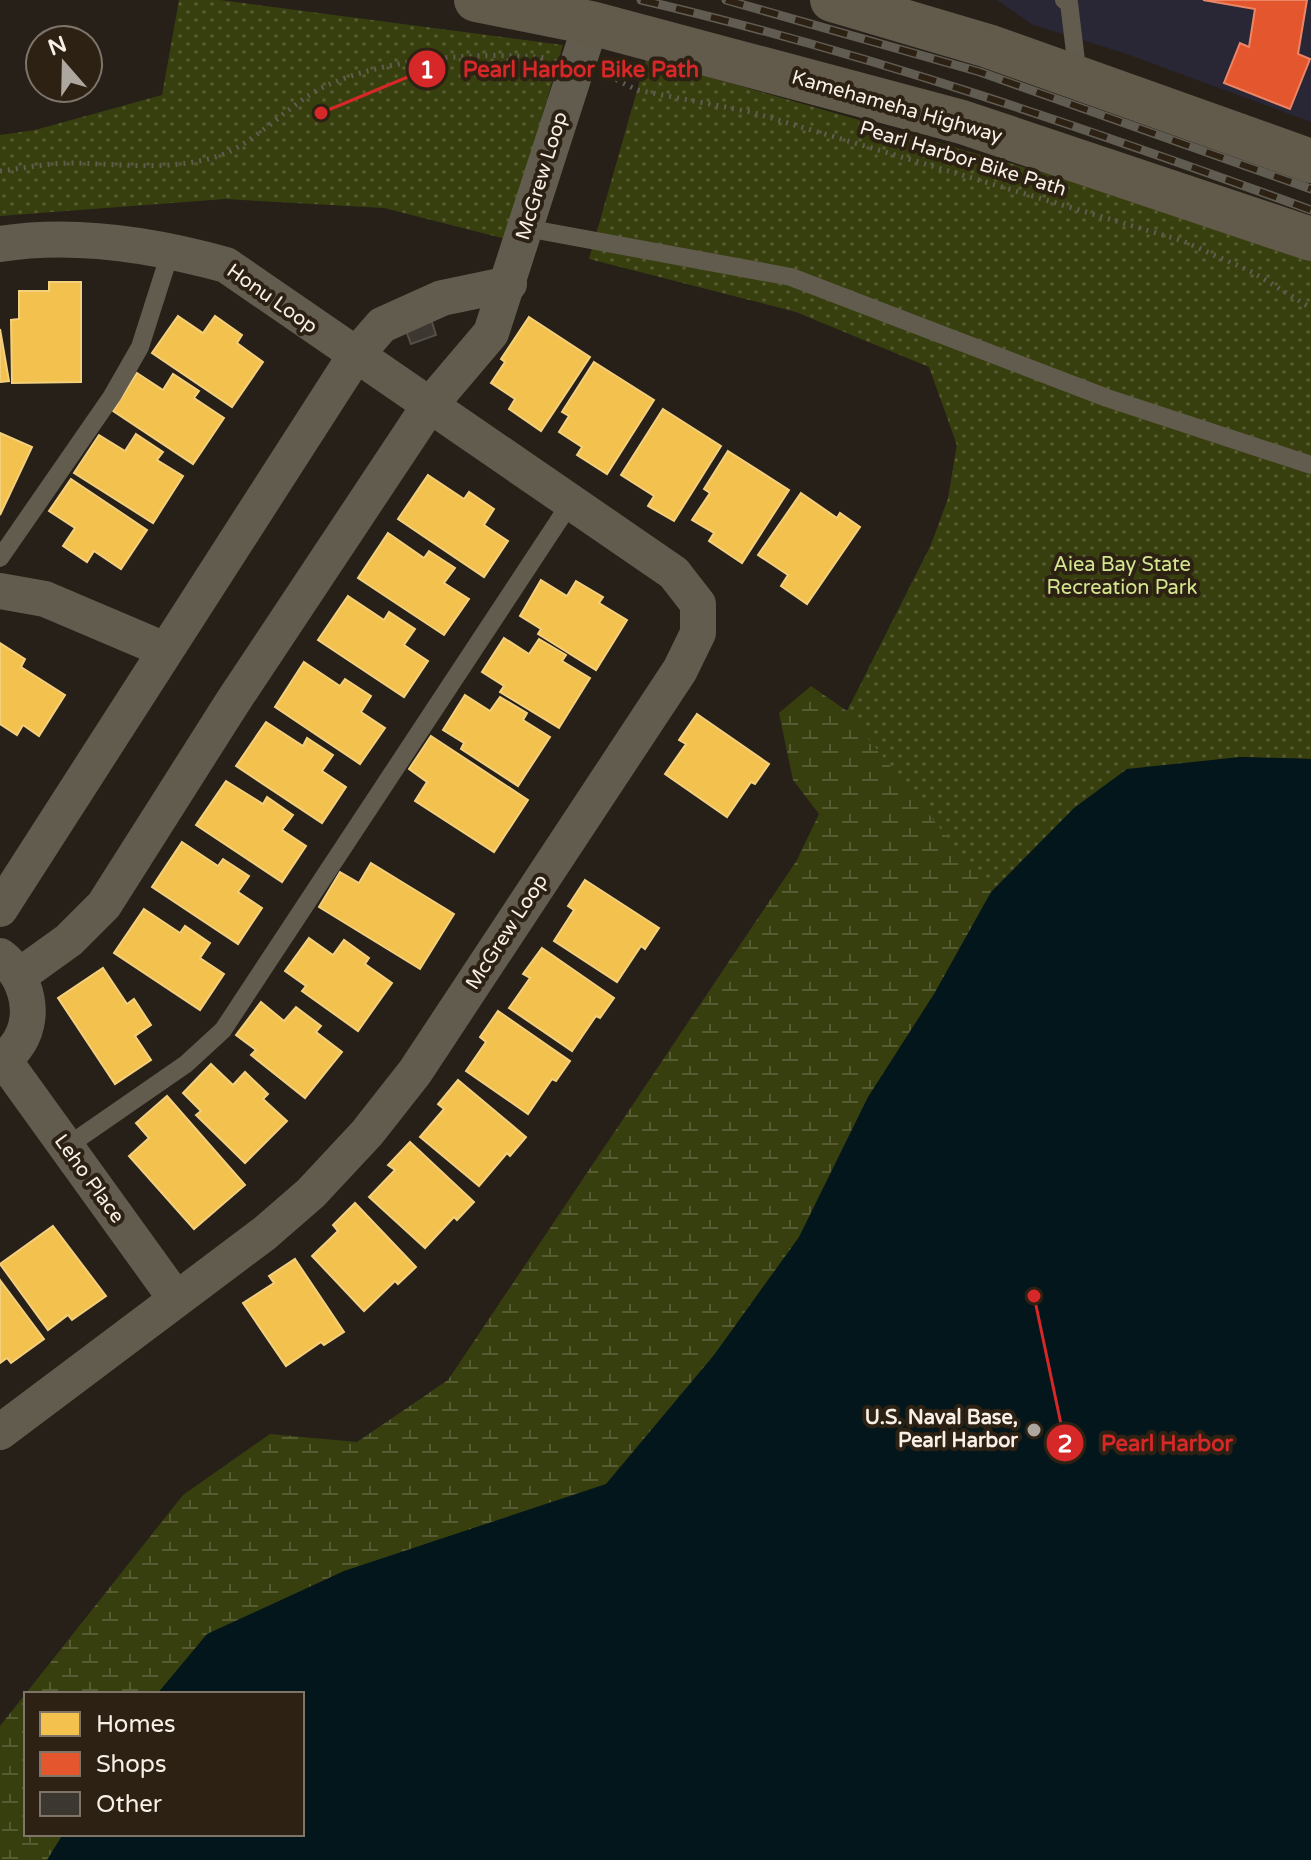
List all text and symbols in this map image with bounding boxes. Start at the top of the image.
north arrow [24,24,104,104]
text: N [45,31,70,61]
callout: Pearl Harbor Bike Path [407,46,715,92]
text: 1 [419,56,435,85]
text: Pearl Harbor Bike Path [463,57,699,83]
street label: Kamehameha Highway [789,65,1005,149]
street label: McGrew Loop [511,109,573,243]
street label: Pearl Harbor Bike Path [857,116,1069,202]
street label: Honu Loop [222,259,322,339]
park label: Aiea Bay State Recreation Park [1047,553,1197,600]
street label: McGrew Loop [461,870,553,994]
street label: Leho Place [49,1130,129,1228]
place label: U.S. Naval Base, Pearl Harbor [865,1406,1018,1453]
callout: Pearl Harbor [1045,1420,1249,1466]
marker: U.S. Naval Base, Pearl Harbor [1025,1421,1043,1439]
text: 2 [1057,1430,1073,1459]
text: Pearl Harbor [1101,1431,1234,1457]
legend [24,1692,304,1836]
text: Homes [96,1710,176,1739]
text: Shops [96,1750,166,1779]
text: Other [96,1790,163,1819]

